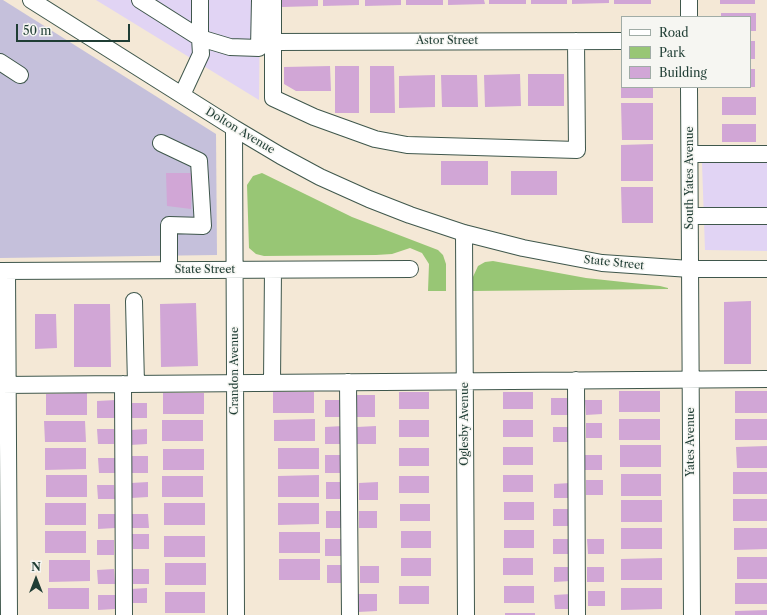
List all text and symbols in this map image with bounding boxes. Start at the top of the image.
scale bar [18,16,132,42]
legend [621,16,751,88]
text: 50 m [23,23,52,38]
text: Road [659,25,689,40]
street label: Astor Street [416,34,478,48]
text: Park [659,45,685,60]
text: Building [659,65,707,80]
street label: Dolton Avenue [203,105,277,157]
street label: South Yates Avenue [683,126,697,230]
street label: State Street [583,253,645,273]
street label: State Street [175,263,235,277]
street label: Crandon Avenue [228,327,242,415]
street label: Oglesby Avenue [458,382,472,466]
street label: Yates Avenue [684,407,698,477]
north arrow [16,559,56,599]
text: N [31,560,41,574]

